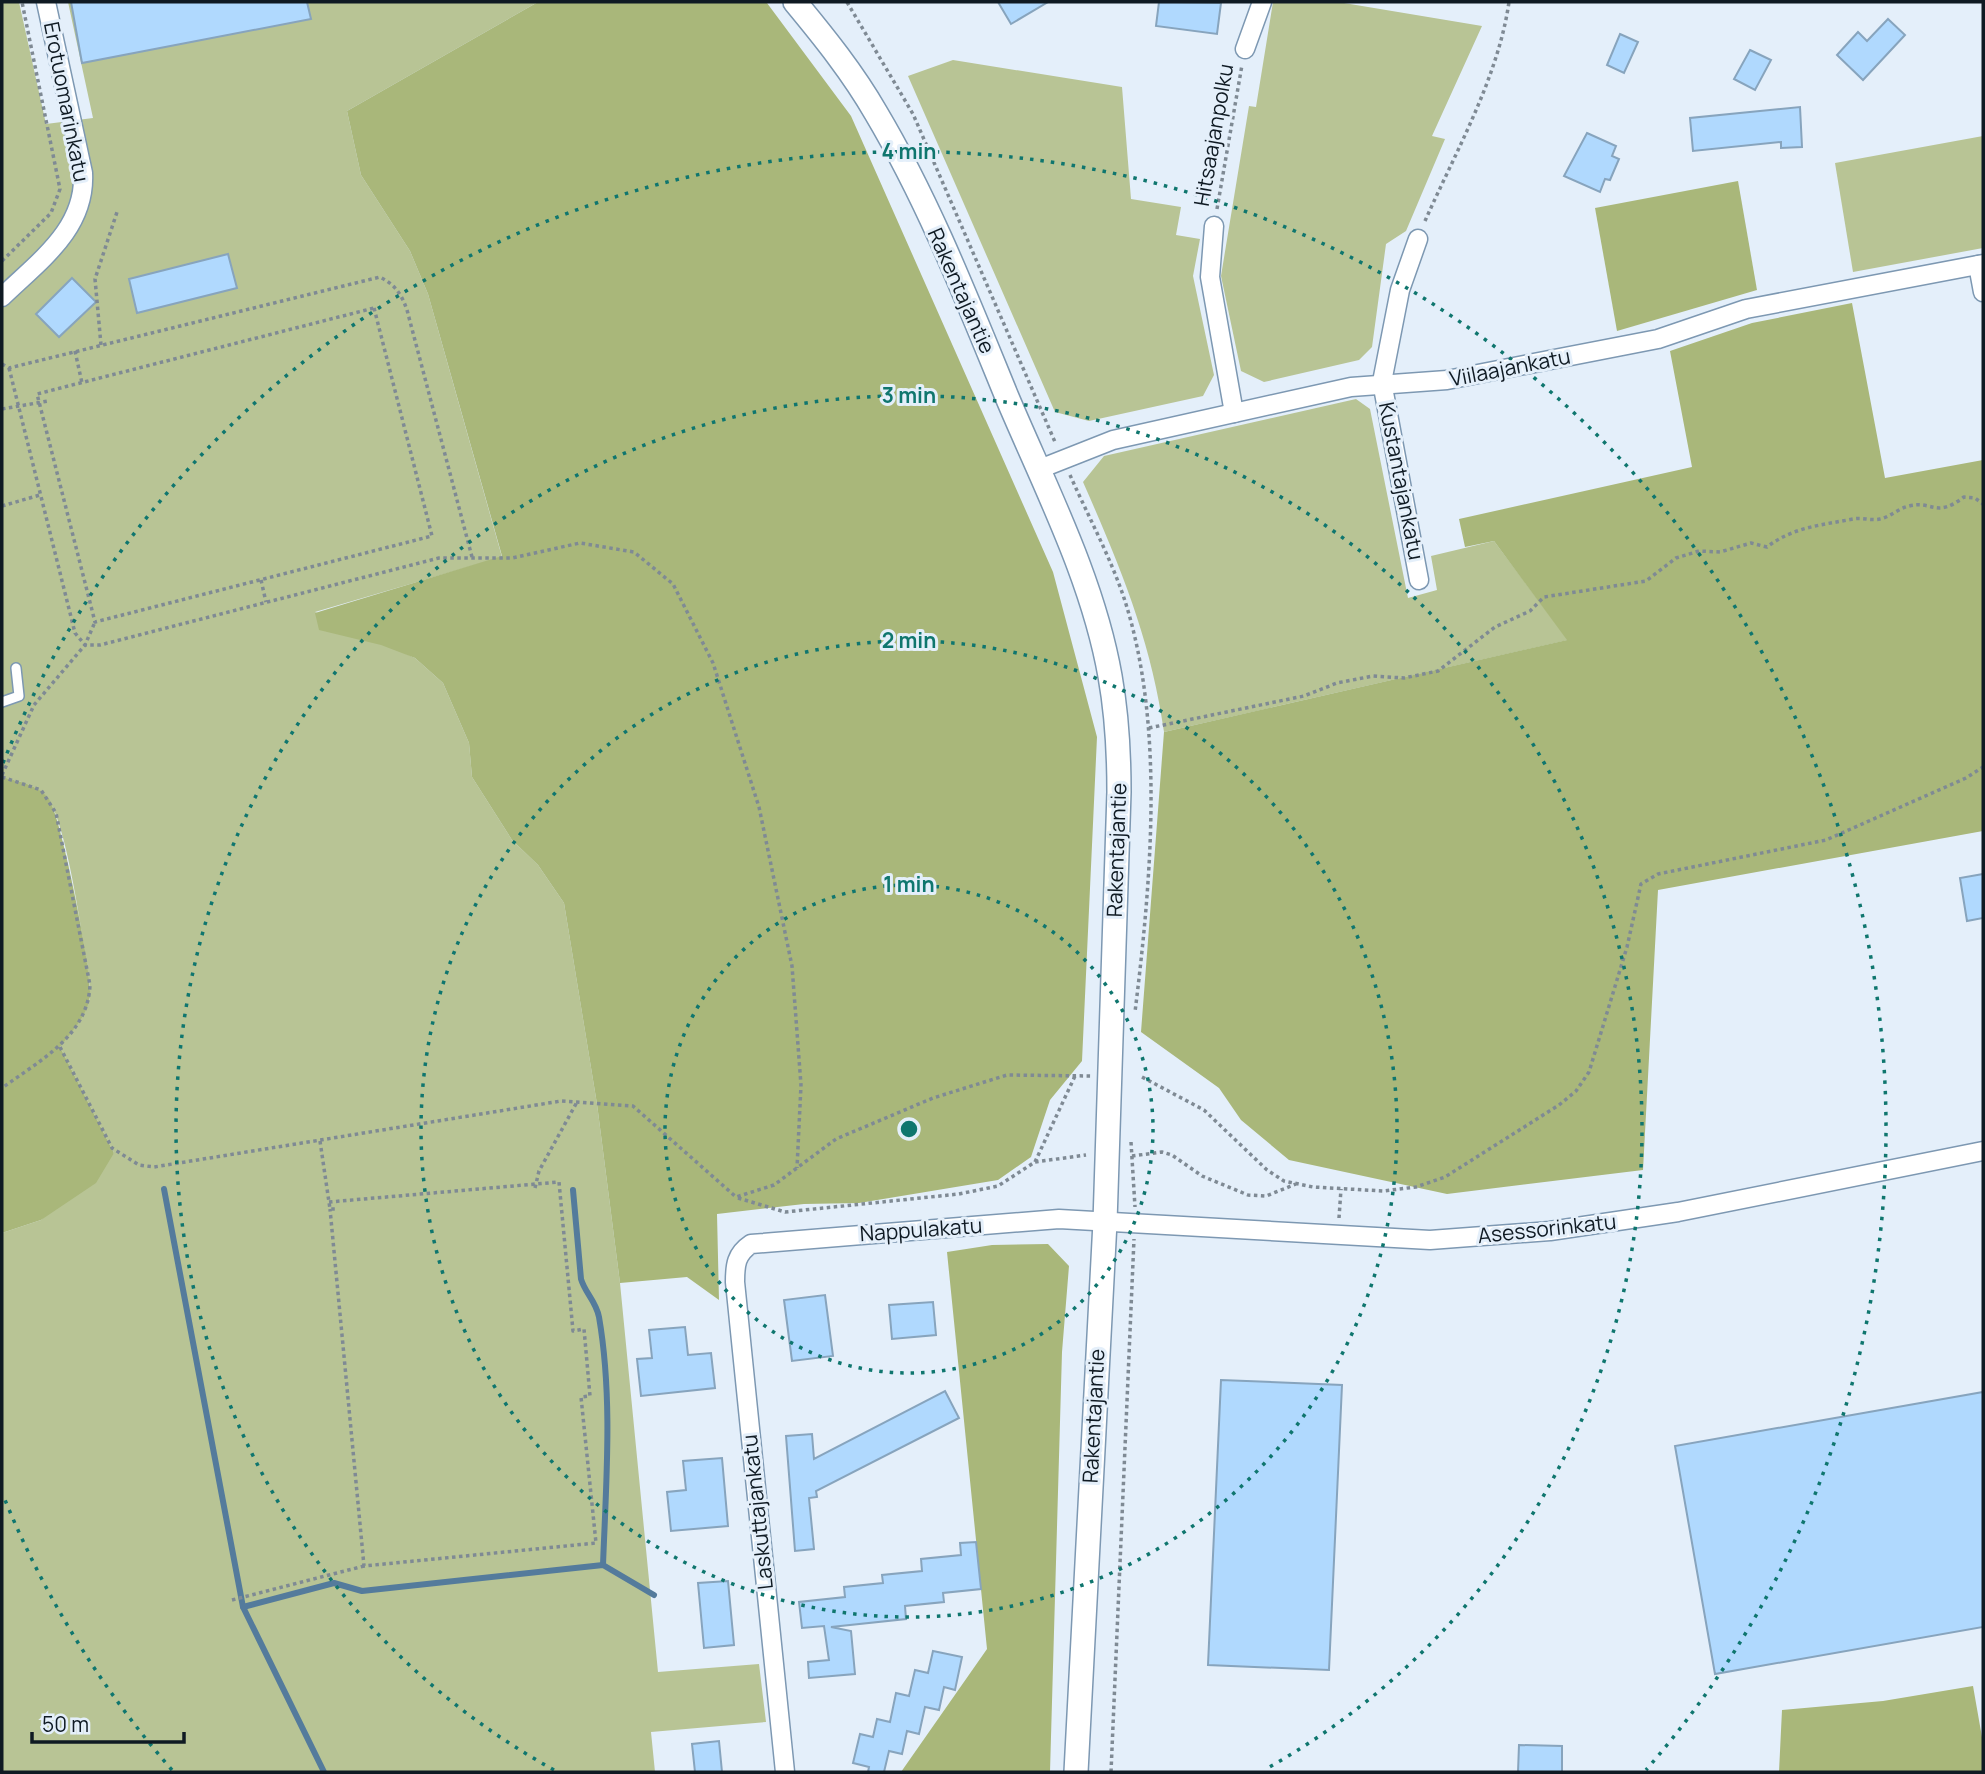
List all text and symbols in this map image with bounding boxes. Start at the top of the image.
street label: Erotuomarinkatu [38,19,96,184]
street label: Hitsaajanpolku [1187,61,1239,208]
text: 4 min [882,137,936,165]
street label: Rakentajantie [922,223,1002,358]
street label: Viilaajankatu [1447,342,1573,392]
text: 3 min [882,381,936,409]
street label: Kustantajankatu [1373,399,1431,562]
text: 2 min [882,626,936,654]
street label: Rakentajantie [1100,782,1132,918]
text: 1 min [883,870,935,898]
centre of rings [897,1117,921,1141]
street label: Asessorinkatu [1476,1207,1617,1249]
street label: Nappulakatu [859,1211,983,1247]
street label: Rakentajantie [1075,1348,1111,1484]
street label: Laskuttajankatu [735,1433,779,1591]
scale bar [32,1700,184,1744]
text: 50 m [42,1710,89,1738]

